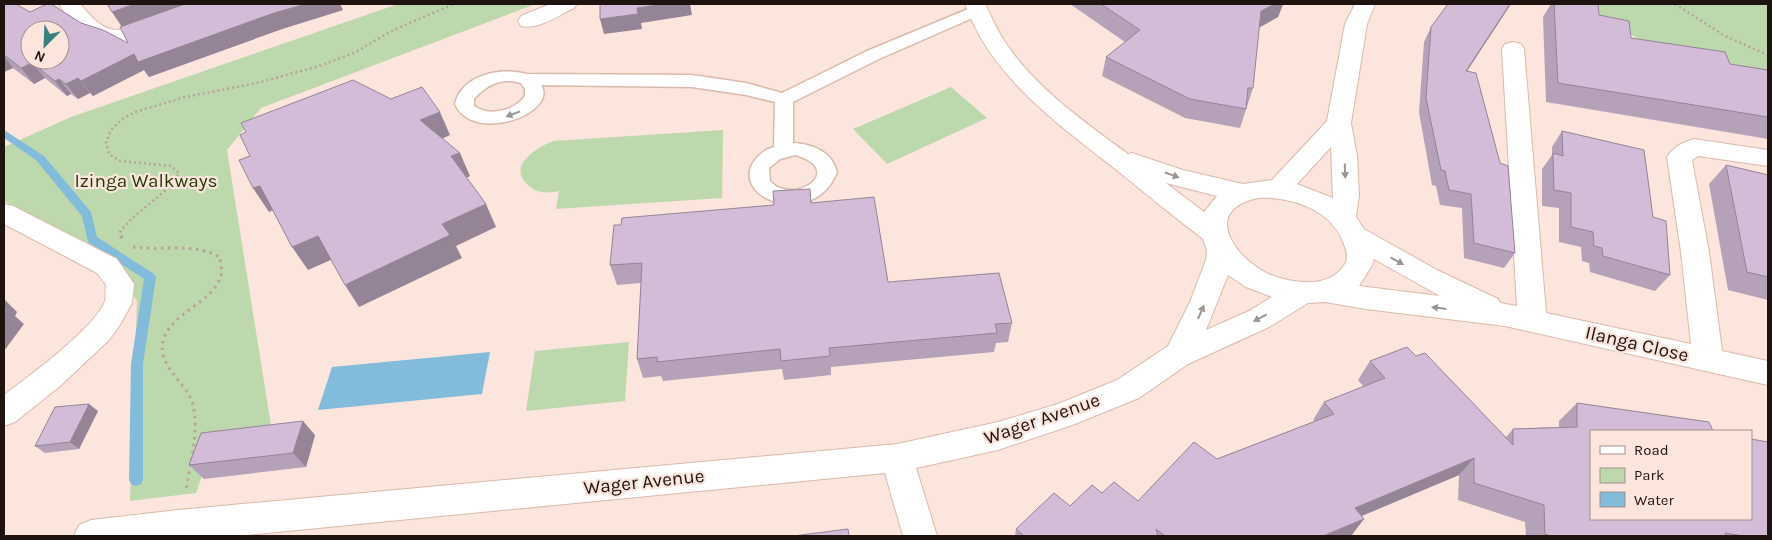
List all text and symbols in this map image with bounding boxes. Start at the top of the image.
north arrow [20,20,70,70]
text: N [32,47,48,66]
one-way arrow [505,110,520,118]
one-way arrow [1341,163,1349,179]
park label: Izinga Walkways [74,170,218,192]
one-way arrow [1164,172,1179,179]
one-way arrow [1390,257,1405,265]
one-way arrow [1431,304,1447,312]
one-way arrow [1198,305,1206,319]
one-way arrow [1253,314,1267,322]
street label: Ilanga Close [1583,321,1691,367]
street label: Wager Avenue [981,389,1103,449]
legend [1590,430,1752,520]
text: Road [1634,441,1669,459]
street label: Wager Avenue [583,465,705,499]
text: Park [1634,466,1664,484]
text: Water [1634,491,1675,509]

